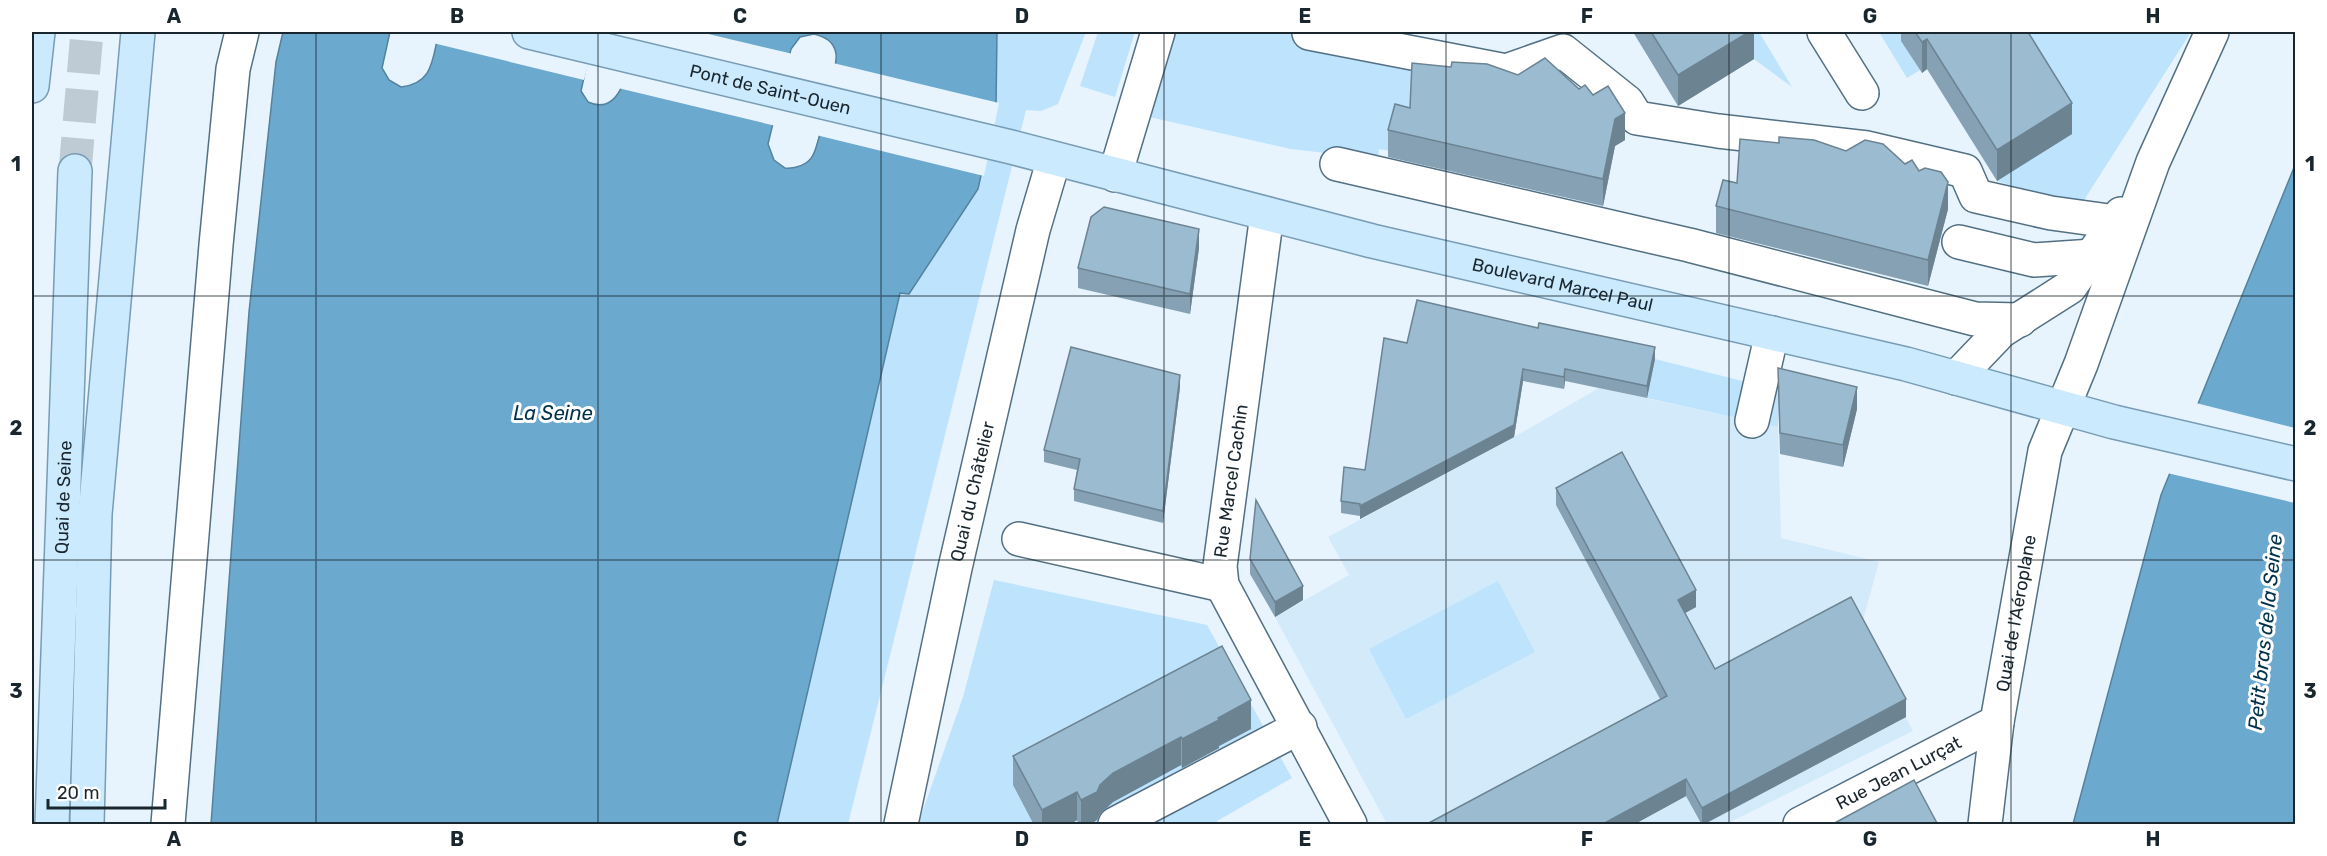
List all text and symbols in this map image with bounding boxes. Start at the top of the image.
text: A [167,4,182,28]
text: B [450,4,464,28]
text: C [733,4,747,28]
text: D [1015,4,1029,28]
text: E [1299,4,1311,28]
text: F [1581,4,1593,28]
text: G [1863,4,1877,28]
text: H [2146,4,2160,28]
street label: Pont de Saint-Ouen [687,60,853,119]
text: 1 [11,152,21,176]
text: 1 [2305,152,2315,176]
street label: Boulevard Marcel Paul [1470,253,1655,316]
water label: La Seine [513,401,593,425]
street label: Rue Marcel Cachin [1209,403,1253,559]
text: 2 [10,416,23,440]
text: 2 [2304,416,2317,440]
street label: Quai du Châtelier [946,419,999,564]
street label: Quai de Seine [51,440,77,554]
street label: Quai de l'Aéroplane [1992,533,2041,694]
water label: Petit bras de la Seine [2243,533,2287,731]
text: 3 [9,679,23,703]
text: 3 [2303,679,2317,703]
street label: Rue Jean Lurçat [1832,731,1965,814]
scale bar [48,772,165,810]
text: 20 m [57,782,99,804]
text: A [167,827,182,851]
text: B [450,827,464,851]
text: C [733,827,747,851]
text: D [1015,827,1029,851]
text: E [1299,827,1311,851]
text: F [1581,827,1593,851]
text: G [1863,827,1877,851]
text: H [2146,827,2160,851]

